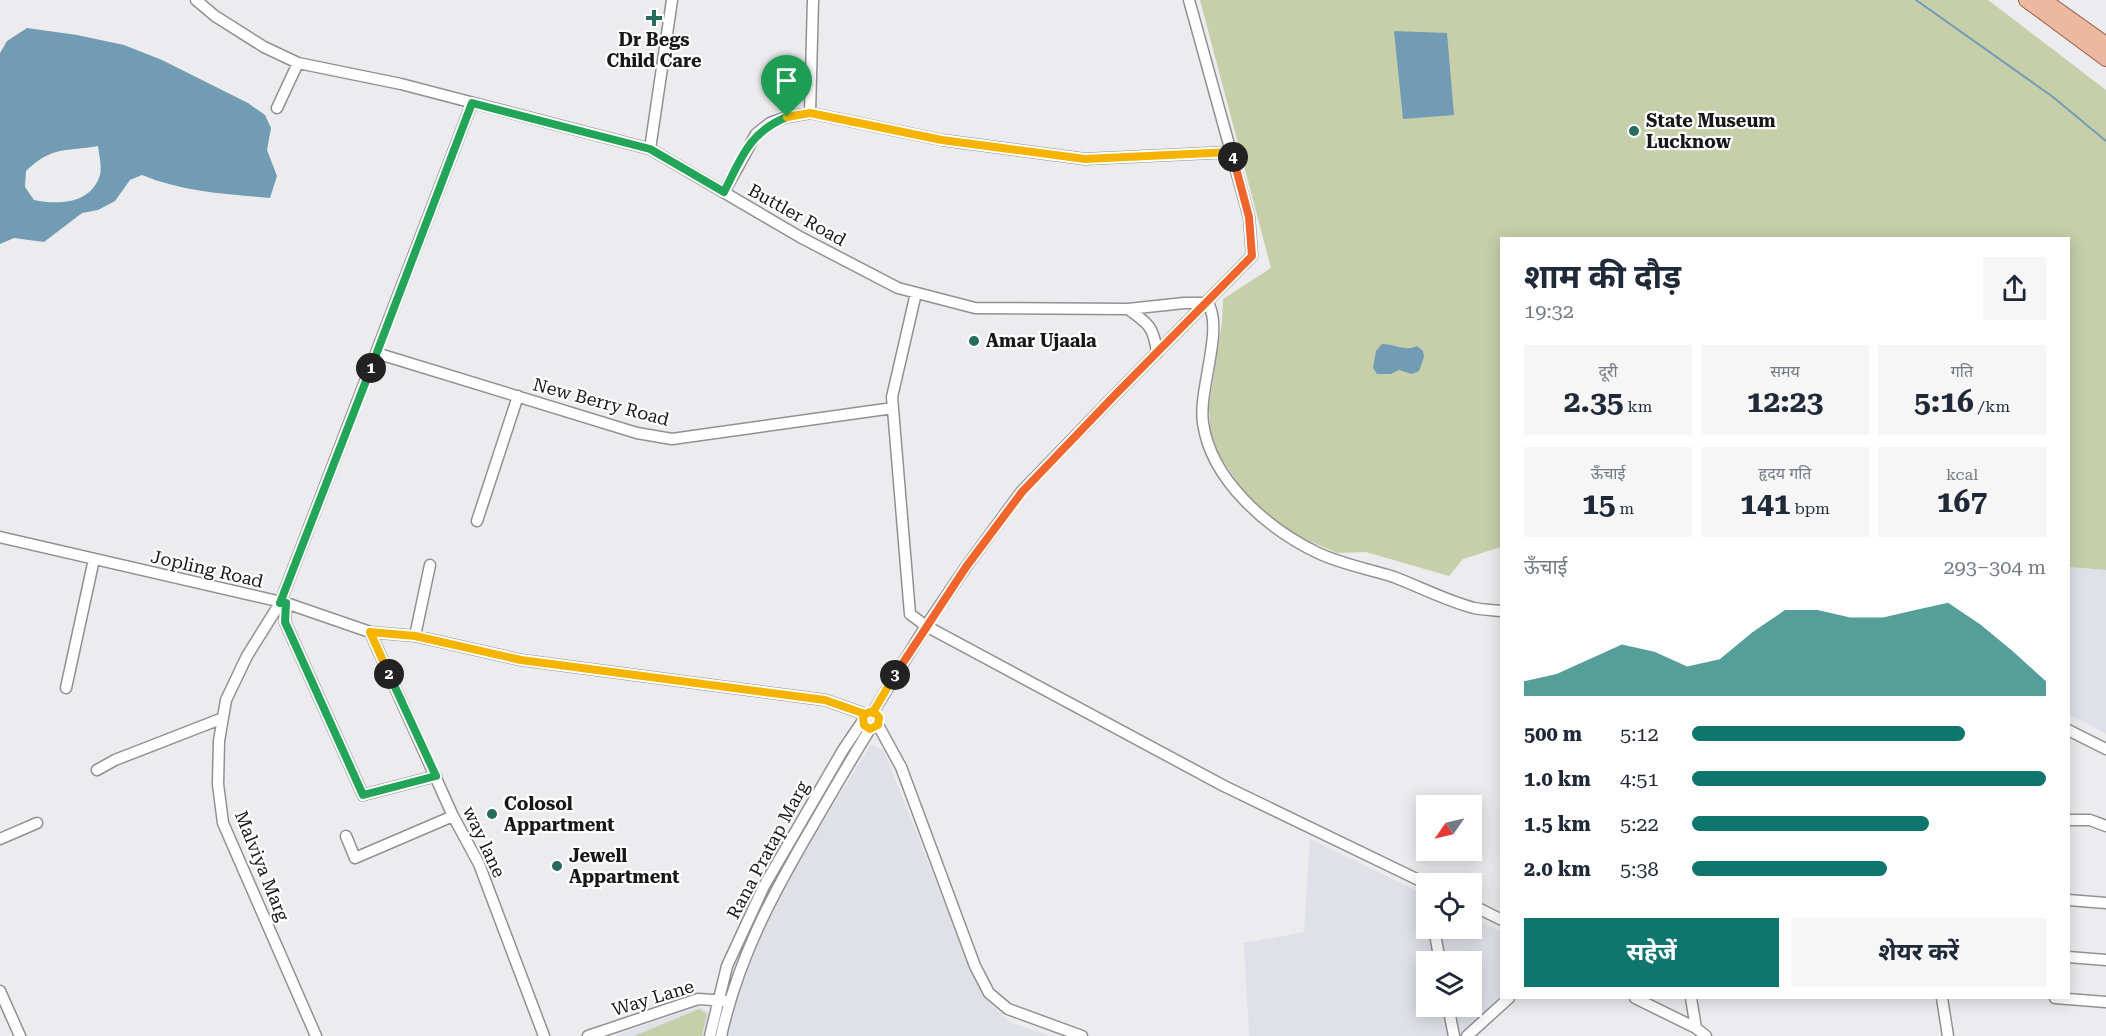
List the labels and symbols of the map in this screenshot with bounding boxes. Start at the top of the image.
marker: Dr Begs Child Care [645,9,663,27]
place label: Dr Begs Child Care [606,29,702,71]
pin [761,55,812,117]
place label: State Museum Lucknow [1646,110,1776,152]
marker: State Museum Lucknow [1627,124,1641,138]
pin: 4 [1218,142,1248,172]
street label: Buttler Road [745,179,850,250]
place label: Amar Ujaala [986,330,1097,351]
marker: Amar Ujaala [967,334,981,348]
pin: 1 [356,353,386,383]
street label: New Berry Road [531,373,672,430]
street label: Jopling Road [149,545,266,592]
pin: 2 [374,659,404,689]
pin: 3 [880,660,910,690]
street label: Rana Pratap Marg [722,777,813,922]
place label: Colosol Appartment [504,793,615,835]
north arrow [1416,795,1482,861]
street label: way lane [459,803,510,881]
marker: Colosol Appartment [485,807,499,821]
street label: Malviya Marg [231,808,294,925]
place label: Jewell Appartment [569,845,680,887]
marker: Jewell Appartment [550,859,564,873]
street label: Way Lane [609,975,696,1020]

